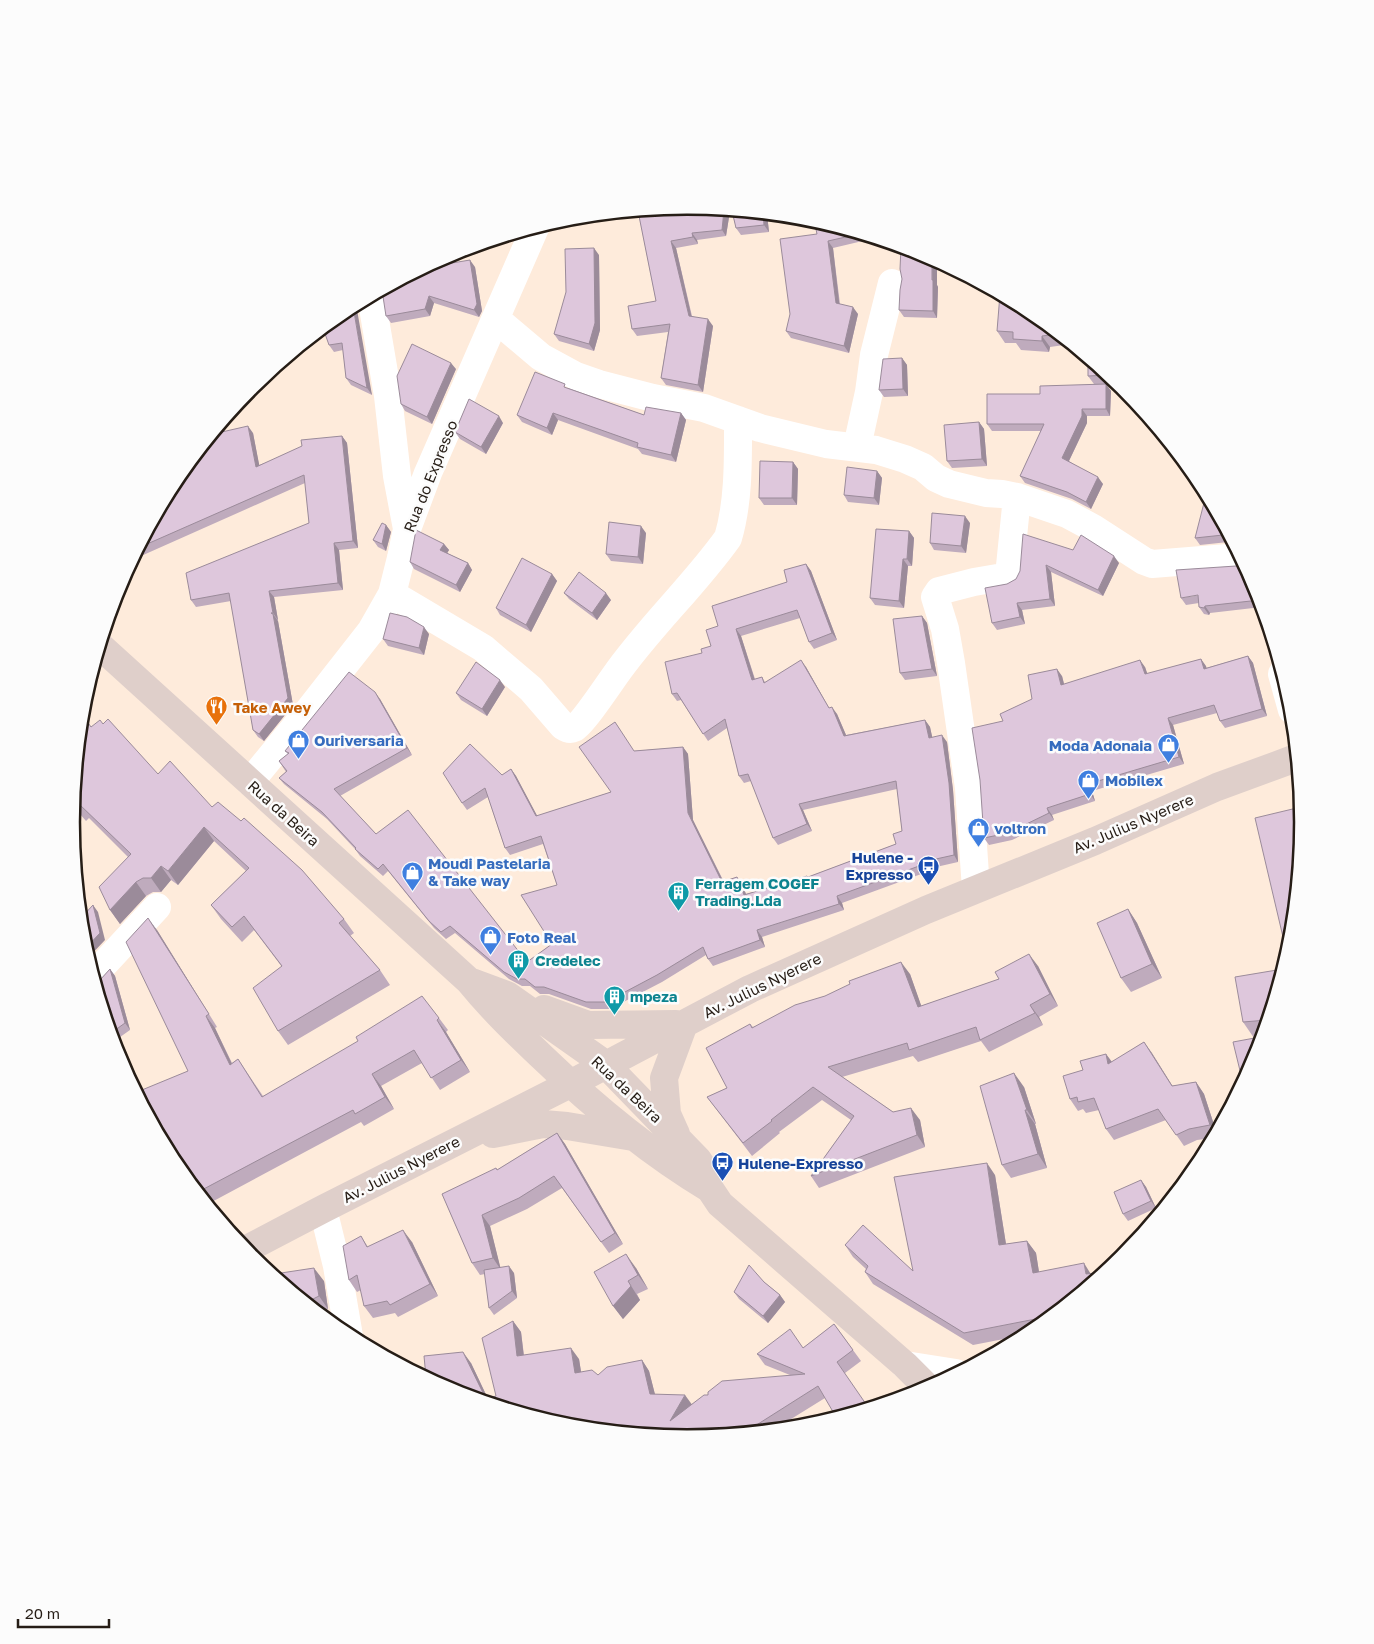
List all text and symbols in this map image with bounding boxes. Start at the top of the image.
street label: Rua do Expresso [399,417,461,535]
restaurant icon: Take Awey [205,695,229,726]
place label: Take Awey [233,698,311,716]
shop icon: Ouriversaria [286,728,310,759]
place label: Ouriversaria [314,731,404,749]
shop icon: Moda Adonaia [1156,733,1180,764]
place label: Moda Adonaia [1049,736,1152,754]
shop icon: Mobilex [1077,768,1101,799]
place label: Mobilex [1105,771,1163,789]
street label: Rua da Beira [245,776,323,850]
street label: Av. Julius Nyerere [1070,789,1196,856]
shop icon: voltron [966,816,990,847]
place label: voltron [994,819,1046,837]
place label: Hulene - Expresso [845,848,913,883]
place label: Moudi Pastelaria & Take way [428,854,551,889]
bus stop icon: Hulene - Expresso [917,854,941,885]
shop icon: Moudi Pastelaria & Take way [400,860,424,891]
place label: Ferragem COGEF Trading.Lda [695,874,819,909]
building icon: Ferragem COGEF Trading.Lda [667,880,691,911]
shop icon: Foto Real [479,925,503,956]
place label: Foto Real [507,928,576,946]
building icon: Credelec [507,948,531,979]
street label: Av. Julius Nyerere [700,949,824,1021]
place label: Credelec [535,951,601,969]
building icon: mpeza [602,984,626,1015]
place label: mpeza [630,987,678,1005]
street label: Rua da Beira [588,1052,666,1126]
street label: Av. Julius Nyerere [339,1132,463,1206]
bus stop icon: Hulene-Expresso [710,1151,734,1182]
place label: Hulene-Expresso [738,1154,863,1172]
scale bar [18,1596,109,1628]
text: 20 m [25,1604,60,1622]

